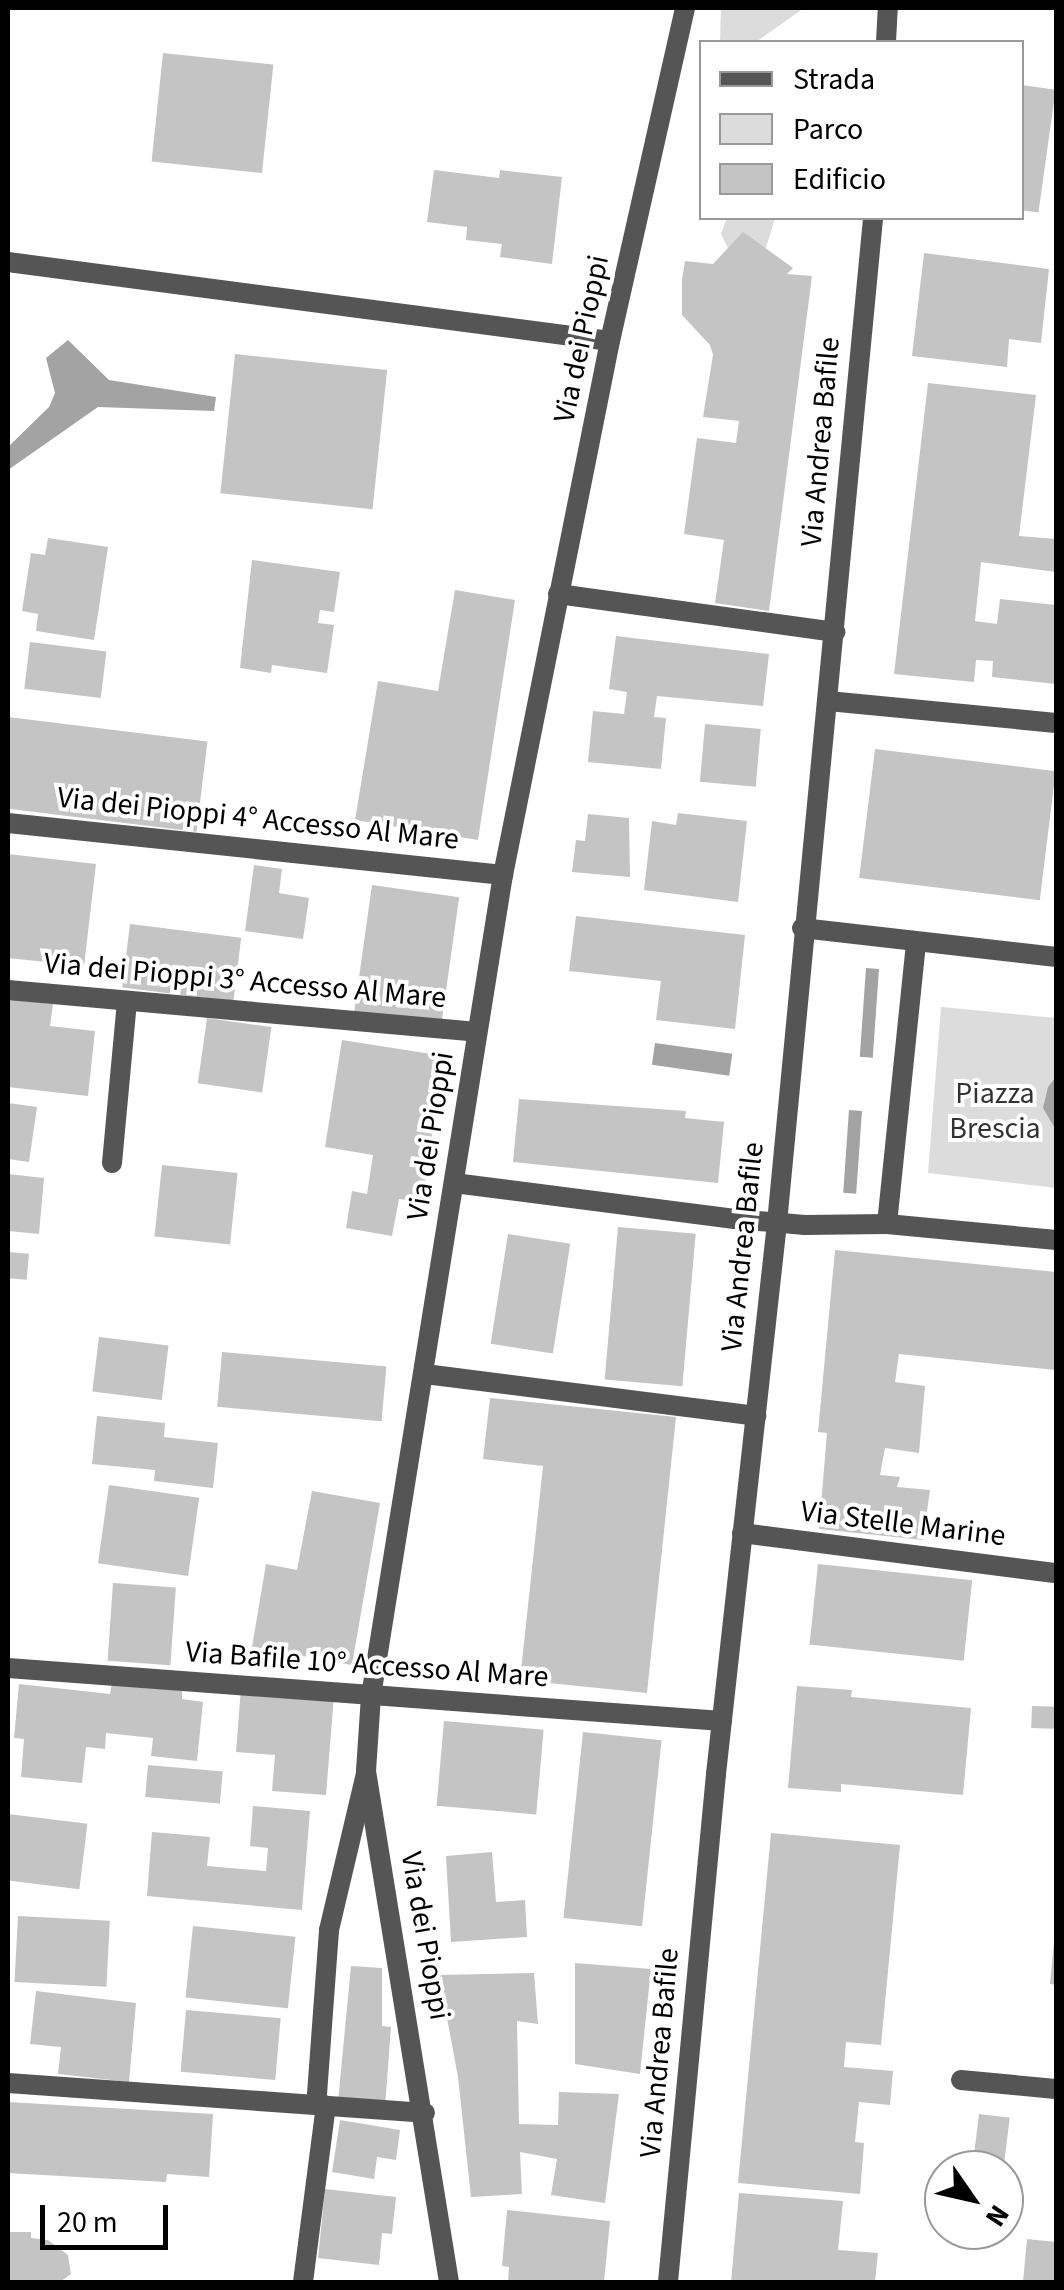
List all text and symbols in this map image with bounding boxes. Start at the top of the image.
legend [699,40,1024,220]
text: Strada [793,58,875,101]
text: Parco [793,108,863,151]
text: Edificio [793,158,886,201]
street label: Via dei Pioppi [547,252,617,426]
street label: Via Andrea Bafile [794,336,848,548]
street label: Via dei Pioppi 4° Accesso Al Mare [55,780,461,858]
street label: Via dei Pioppi 3° Accesso Al Mare [42,945,448,1017]
street label: Via dei Pioppi [400,1049,462,1223]
park label: Piazza Brescia [949,1076,1041,1146]
street label: Via Andrea Bafile [714,1140,772,1354]
street label: Via Stelle Marine [799,1494,1007,1554]
street label: Via Bafile 10° Accesso Al Mare [184,1634,550,1696]
street label: Via dei Pioppi [392,1849,458,2023]
street label: Via Andrea Bafile [633,1947,687,2159]
north arrow [924,2150,1024,2250]
scale bar [45,2185,172,2247]
text: N [975,2197,1019,2235]
text: 20 m [57,2201,118,2244]

